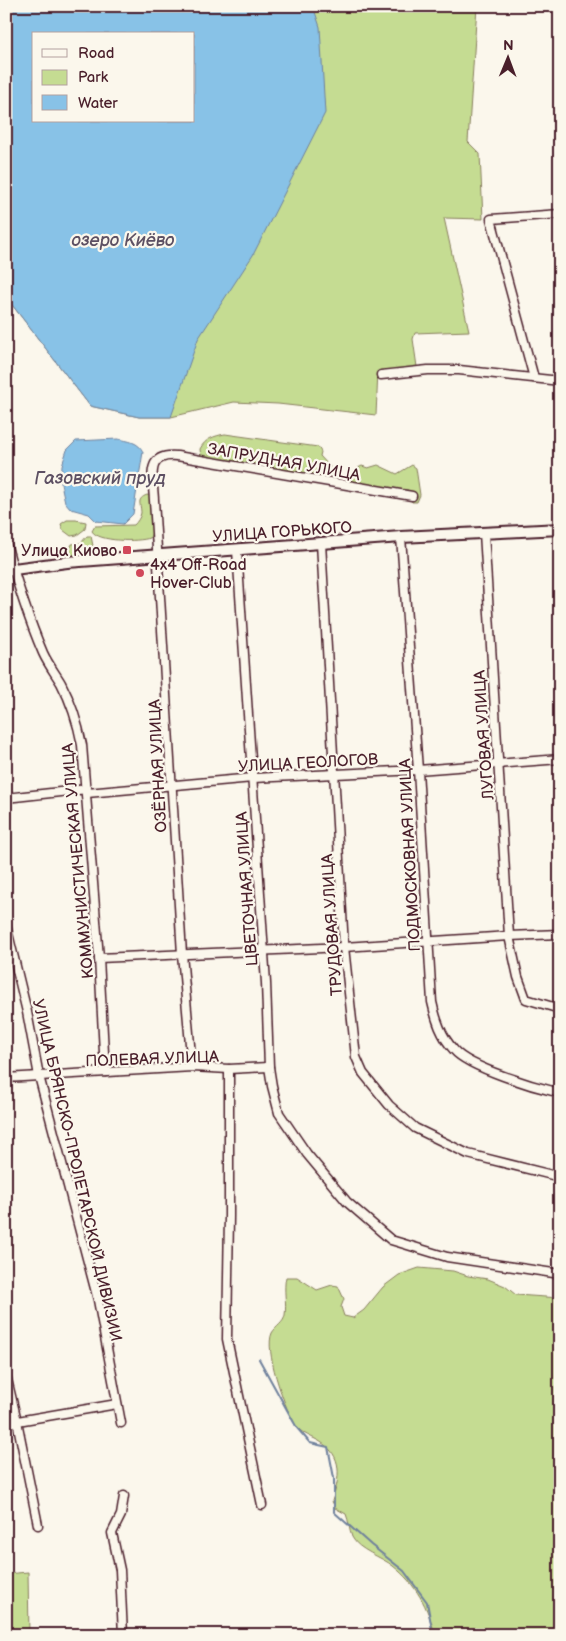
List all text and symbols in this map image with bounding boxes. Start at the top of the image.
legend [32,32,195,122]
north arrow [484,32,534,82]
text: N [503,37,514,54]
text: Road [78,44,114,63]
text: Park [78,68,109,87]
text: Water [78,94,118,113]
water label: озеро Киёво [72,230,175,251]
street label: ЗАПРУДНАЯ УЛИЦА [206,440,362,485]
water label: Газовский пруд [34,468,166,489]
street label: УЛИЦА ГОРЬКОГО [212,518,353,547]
place label: Улица Киово [21,542,117,561]
marker: Улица Киово [121,544,133,556]
place label: 4x4 Off-Road Hover-Club [150,556,247,593]
marker: 4x4 Off-Road Hover-Club [134,567,146,579]
street label: ЛУГОВАЯ УЛИЦА [470,669,499,801]
street label: ОЗЁРНАЯ УЛИЦА [145,699,171,833]
street label: КОММУНИСТИЧЕСКАЯ УЛИЦА [59,742,98,979]
street label: УЛИЦА ГЕОЛОГОВ [237,750,379,777]
street label: ПОДМОСКОВНАЯ УЛИЦА [396,758,425,952]
street label: ЦВЕТОЧНАЯ УЛИЦА [233,811,262,967]
street label: ТРУДОВАЯ УЛИЦА [318,853,347,997]
street label: УЛИЦА БРЯНСКО-ПРОЛЕТАРСКОЙ ДИВИЗИИ [28,997,125,1343]
street label: ПОЛЕВАЯ УЛИЦА [85,1048,219,1071]

